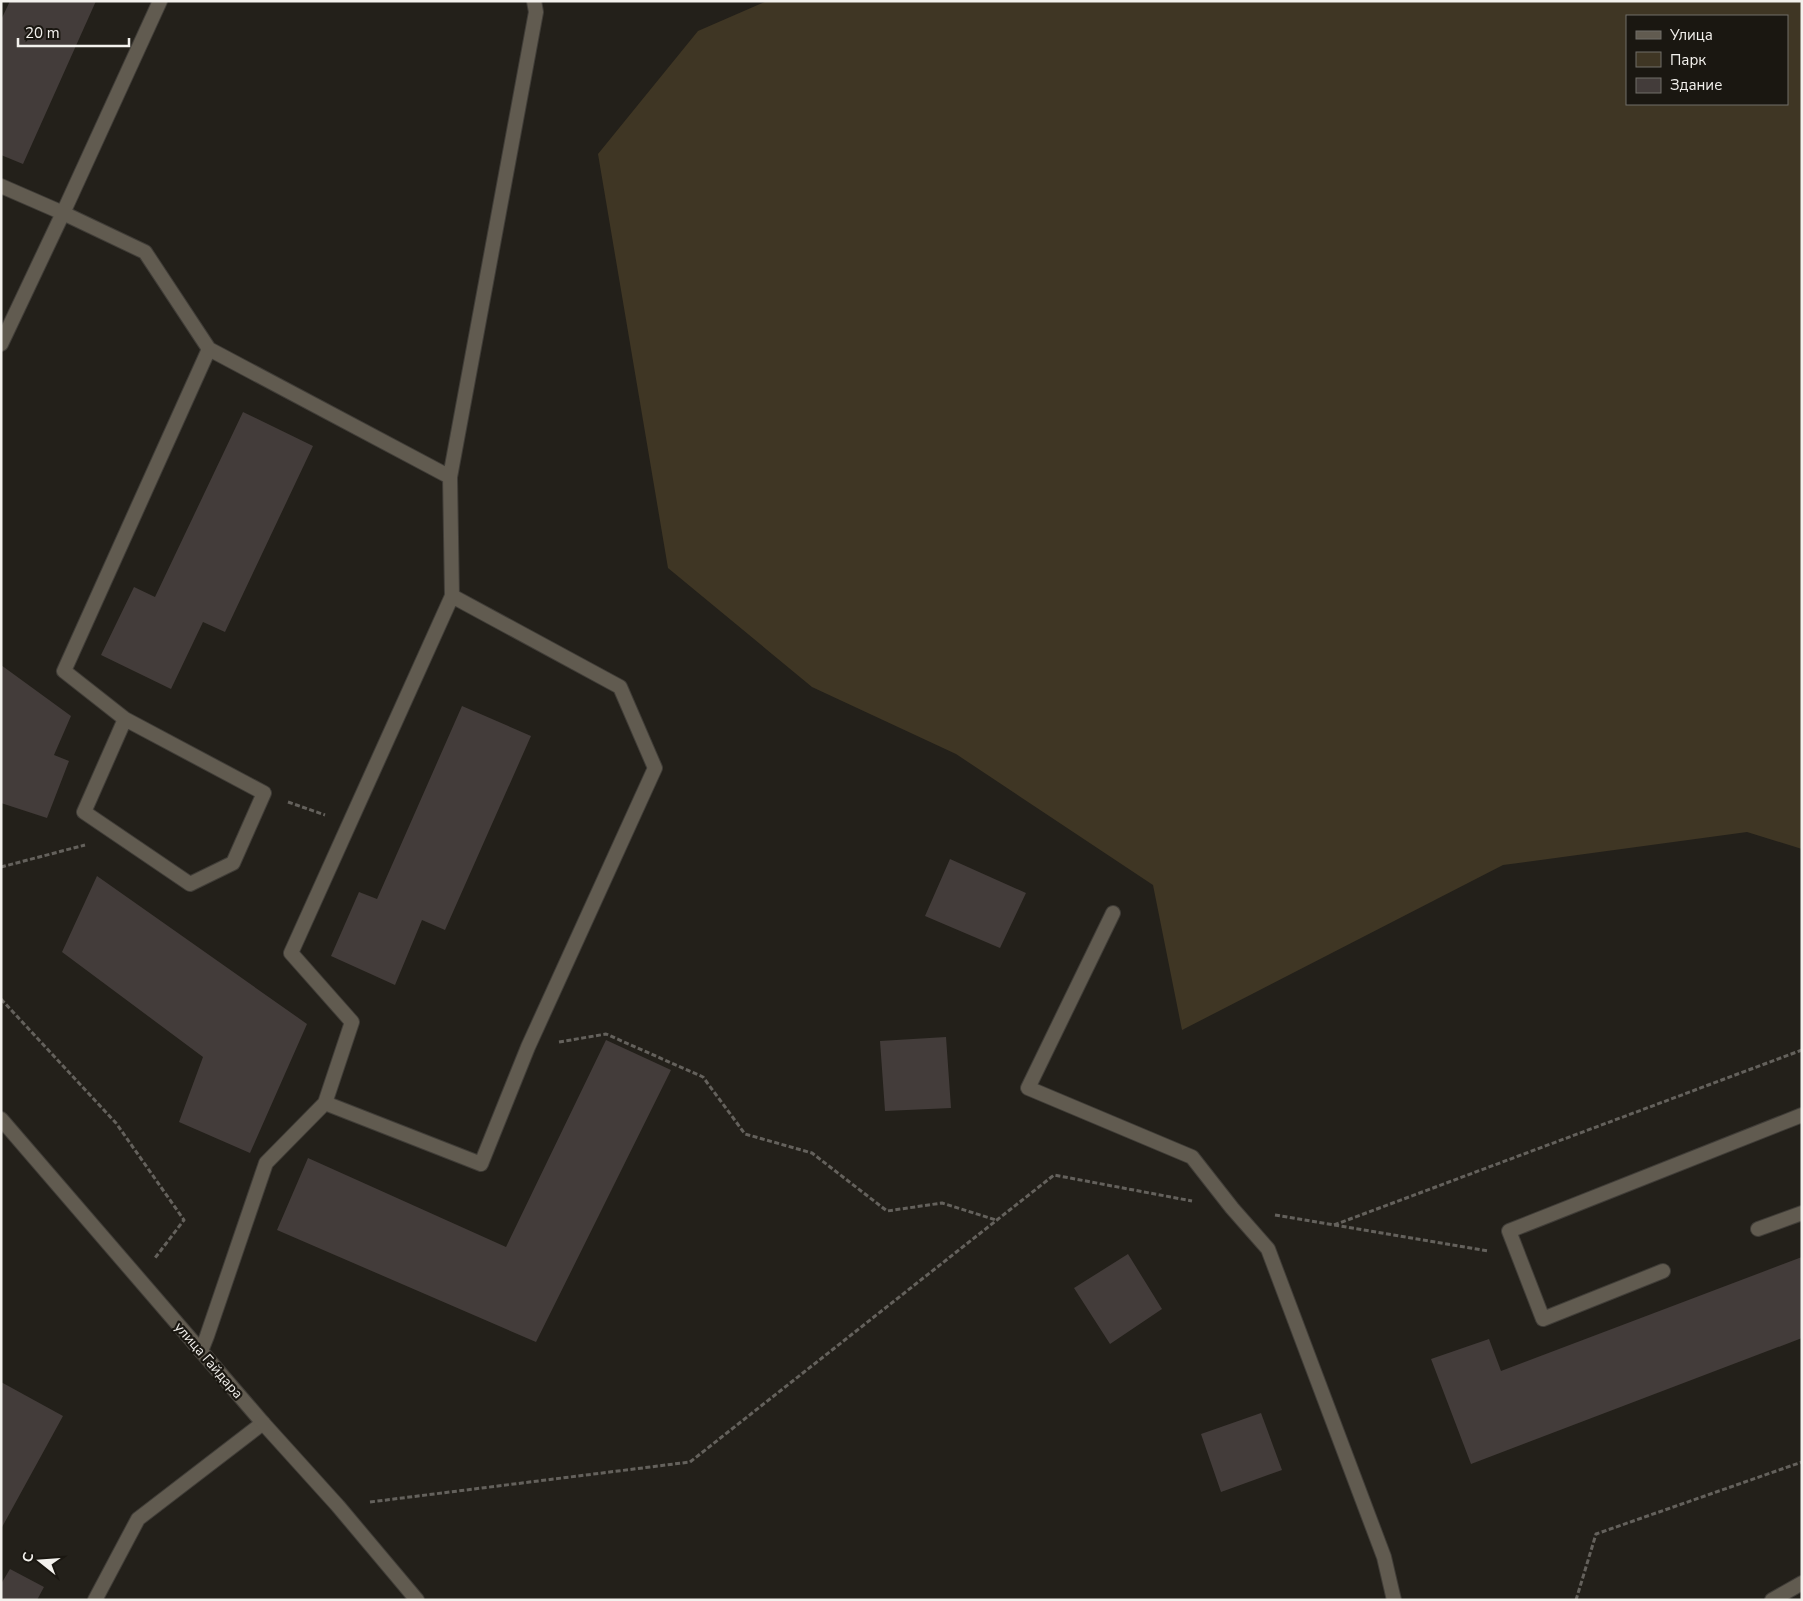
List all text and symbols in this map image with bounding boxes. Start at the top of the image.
scale bar [18,15,129,47]
legend [1626,15,1788,105]
text: 20 m [25,23,60,43]
text: Улица [1669,25,1713,45]
text: Парк [1670,50,1706,70]
text: Здание [1670,75,1722,95]
street label: улица Гайдара [170,1318,247,1403]
north arrow [15,1536,65,1586]
text: С [18,1550,39,1565]

